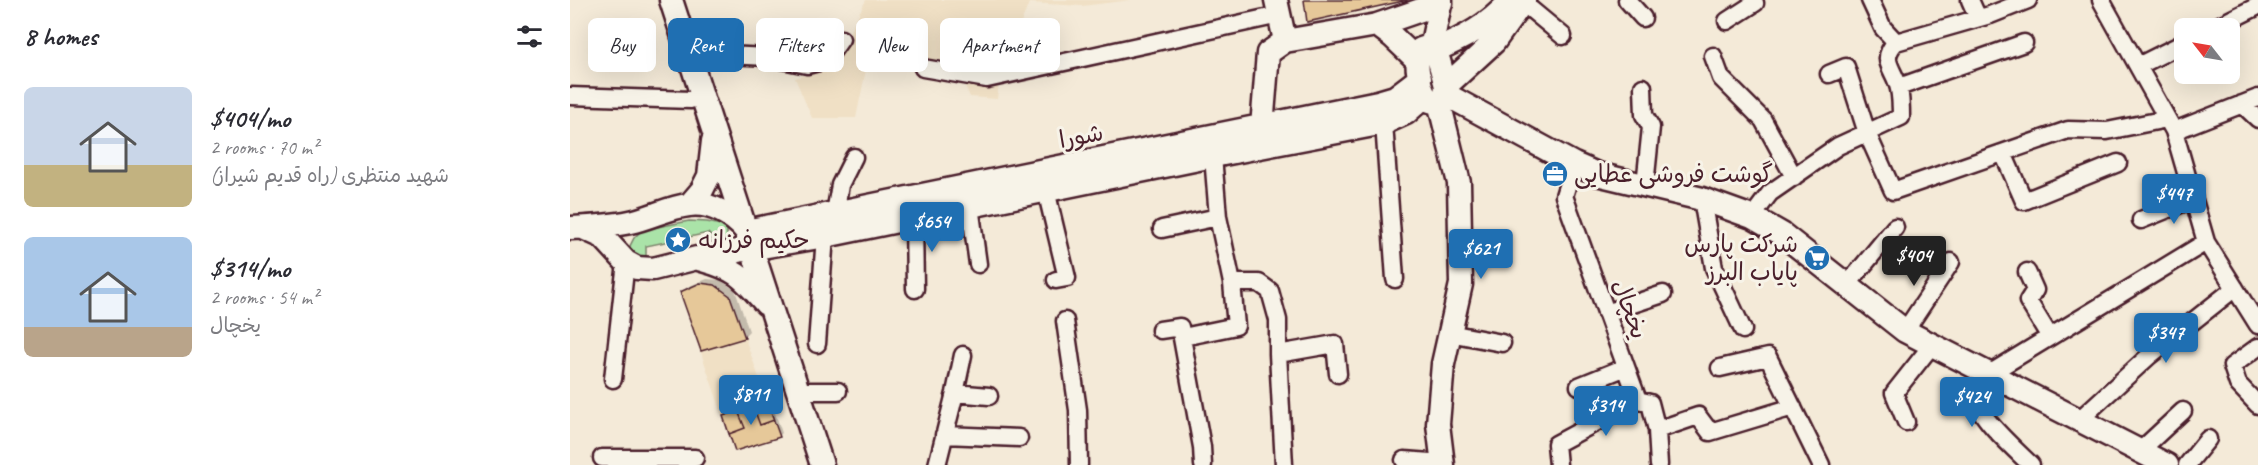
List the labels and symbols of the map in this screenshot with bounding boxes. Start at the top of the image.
north arrow [2174,18,2240,84]
street label: شورا [1056,117,1106,155]
office icon: گوشت فروشی عطایی [1540,159,1570,189]
place label: گوشت فروشی عطایی [1574,159,1773,189]
pin: $447 [2138,174,2210,225]
pin: $654 [896,202,968,253]
place icon: حکیم فرزانه [663,225,693,255]
place label: حکیم فرزانه [698,225,810,258]
pin: $621 [1445,229,1517,280]
place label: شرکت پارس پایاب البرز [1684,229,1798,287]
pin: $404 [1878,236,1950,287]
supermarket icon: شرکت پارس پایاب البرز [1802,243,1832,273]
street label: یخچال [1605,275,1655,343]
pin: $347 [2130,313,2202,364]
pin: $811 [715,375,787,426]
pin: $424 [1936,377,2008,428]
pin: $314 [1570,386,1642,437]

